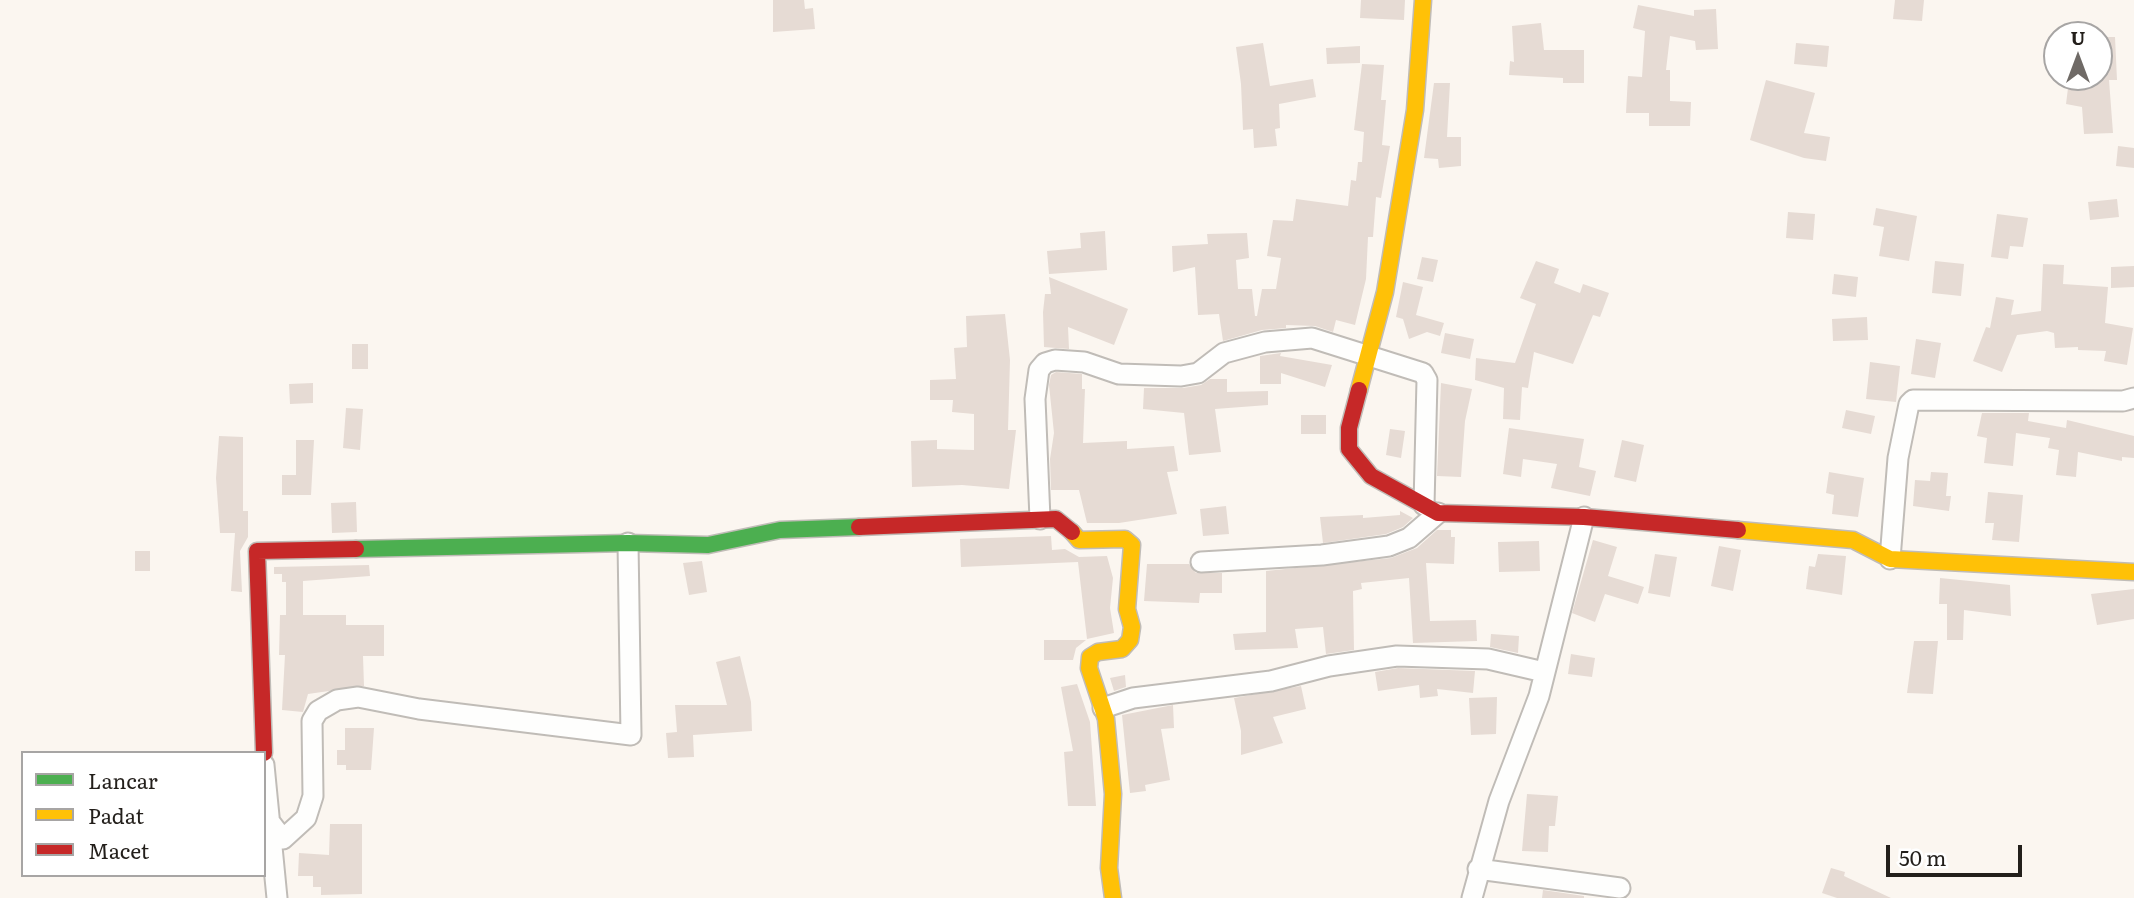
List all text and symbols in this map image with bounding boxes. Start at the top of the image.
north arrow [2043,21,2113,91]
text: U [2071,23,2085,51]
legend [21,751,266,877]
text: Lancar [88,764,158,795]
text: Padat [88,799,144,830]
scale bar [1889,832,2025,876]
text: Macet [88,834,149,865]
text: 50 m [1899,841,1946,872]

